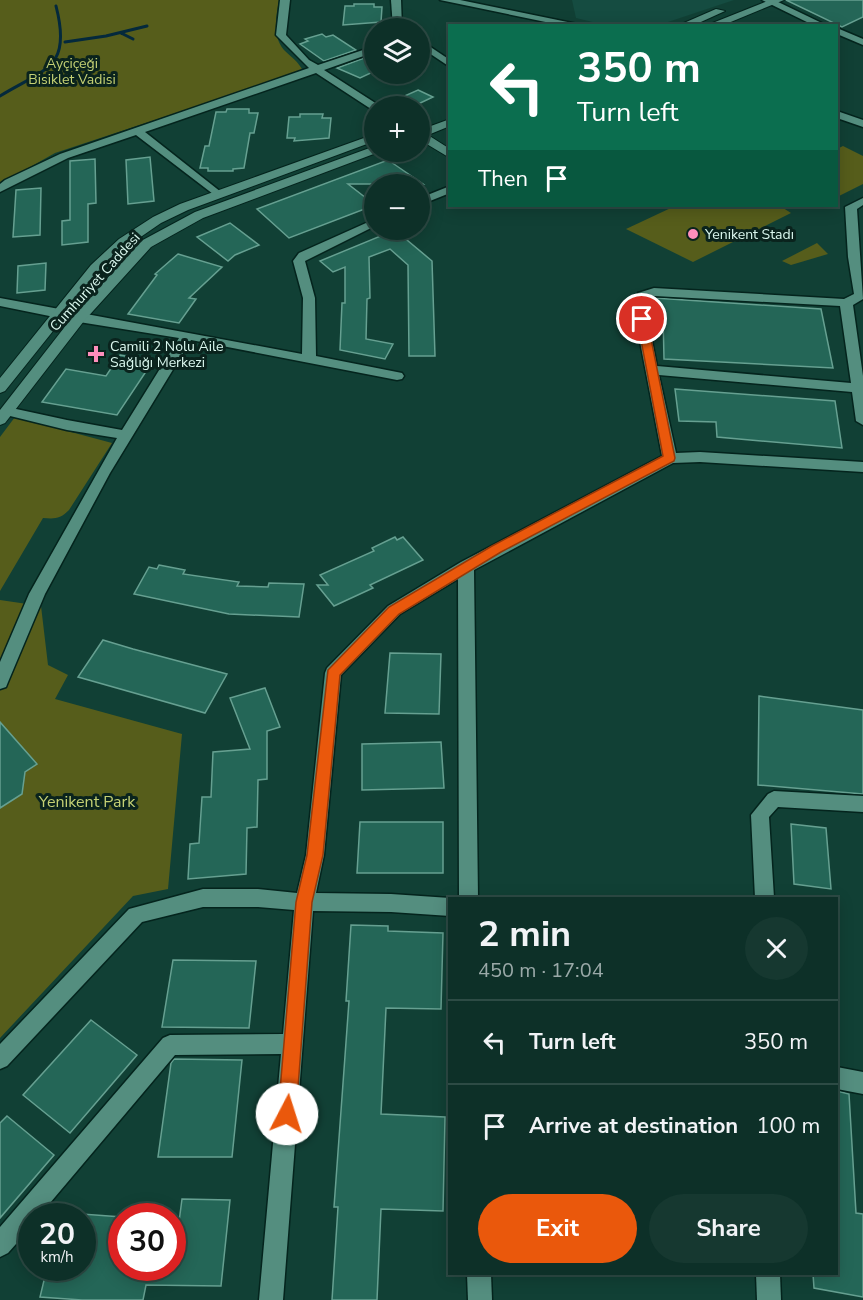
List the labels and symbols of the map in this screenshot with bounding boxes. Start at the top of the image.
park label: Ayçiçeği Bisiklet Vadisi [28,54,116,89]
place label: Yenikent Stadı [704,225,794,244]
marker: Yenikent Stadı [686,227,700,241]
street label: Cumhuriyet Caddesi [46,229,144,335]
pin [616,293,667,344]
place label: Camili 2 Nolu Aile Sağlığı Merkezi [110,337,224,372]
marker: Camili 2 Nolu Aile Sağlığı Merkezi [87,345,105,363]
park label: Yenikent Park [38,791,136,813]
position arrow [255,1082,319,1146]
speed limit sign: 30 [108,1203,186,1281]

